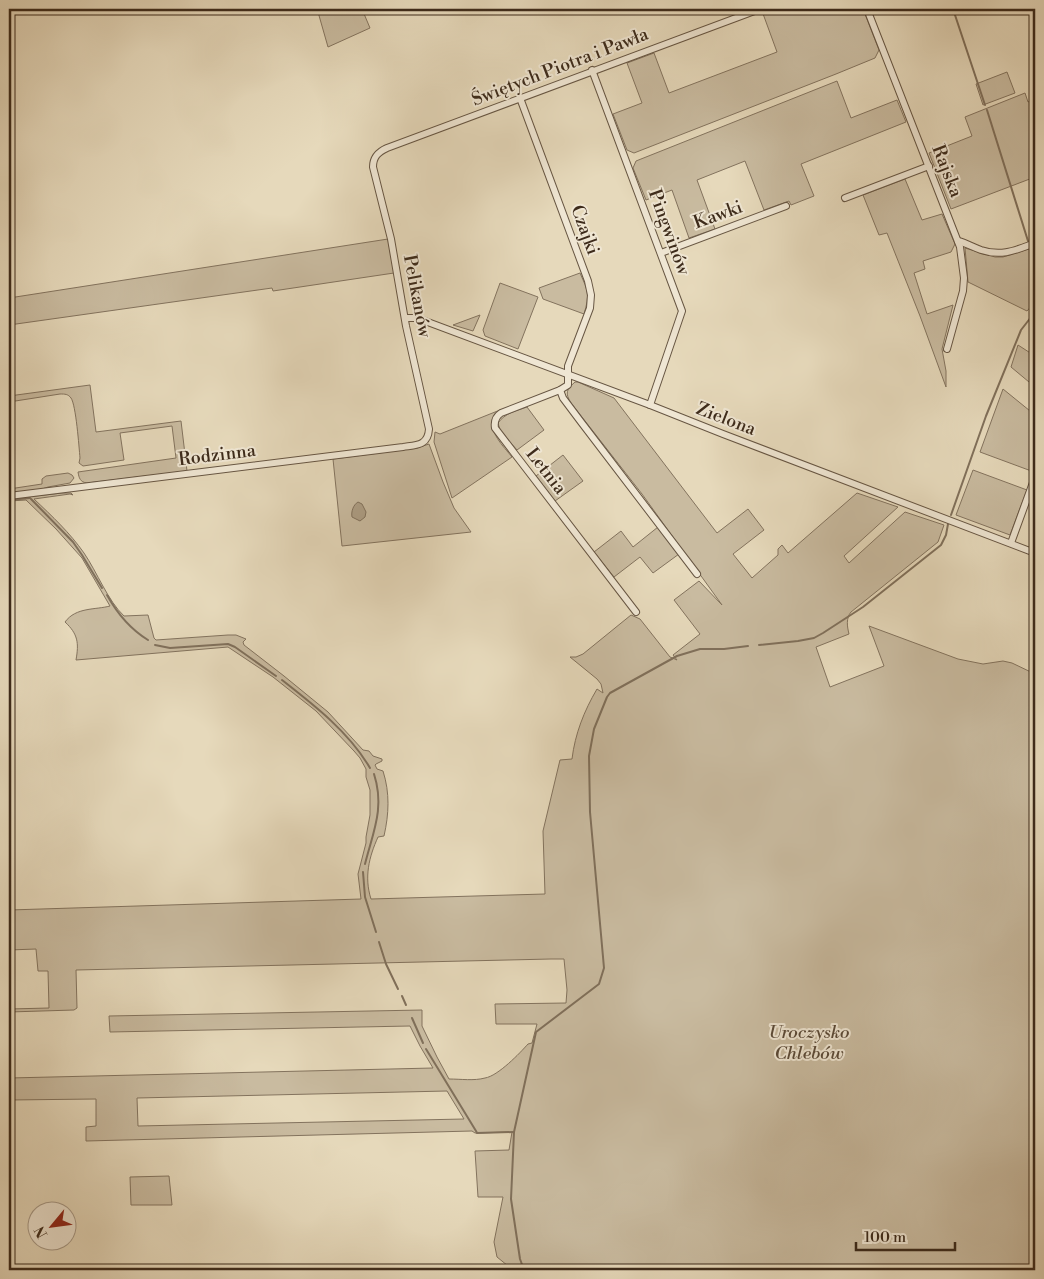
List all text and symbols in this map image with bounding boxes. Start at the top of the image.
street label: Świętych Piotra i Pawła [468,22,652,111]
street label: Rajska [926,141,968,201]
street label: Pingwinów [643,186,695,279]
street label: Kawki [690,196,746,234]
street label: Czajki [565,202,605,258]
street label: Pelikanów [398,253,436,340]
street label: Zielona [693,397,760,441]
street label: Rodzinna [177,439,258,471]
street label: Letnia [521,443,572,500]
park label: Uroczysko Chlebów [768,1021,850,1065]
north arrow [28,1202,78,1252]
scale bar [856,1219,955,1251]
text: N [31,1223,52,1241]
text: 100 m [864,1228,906,1247]

